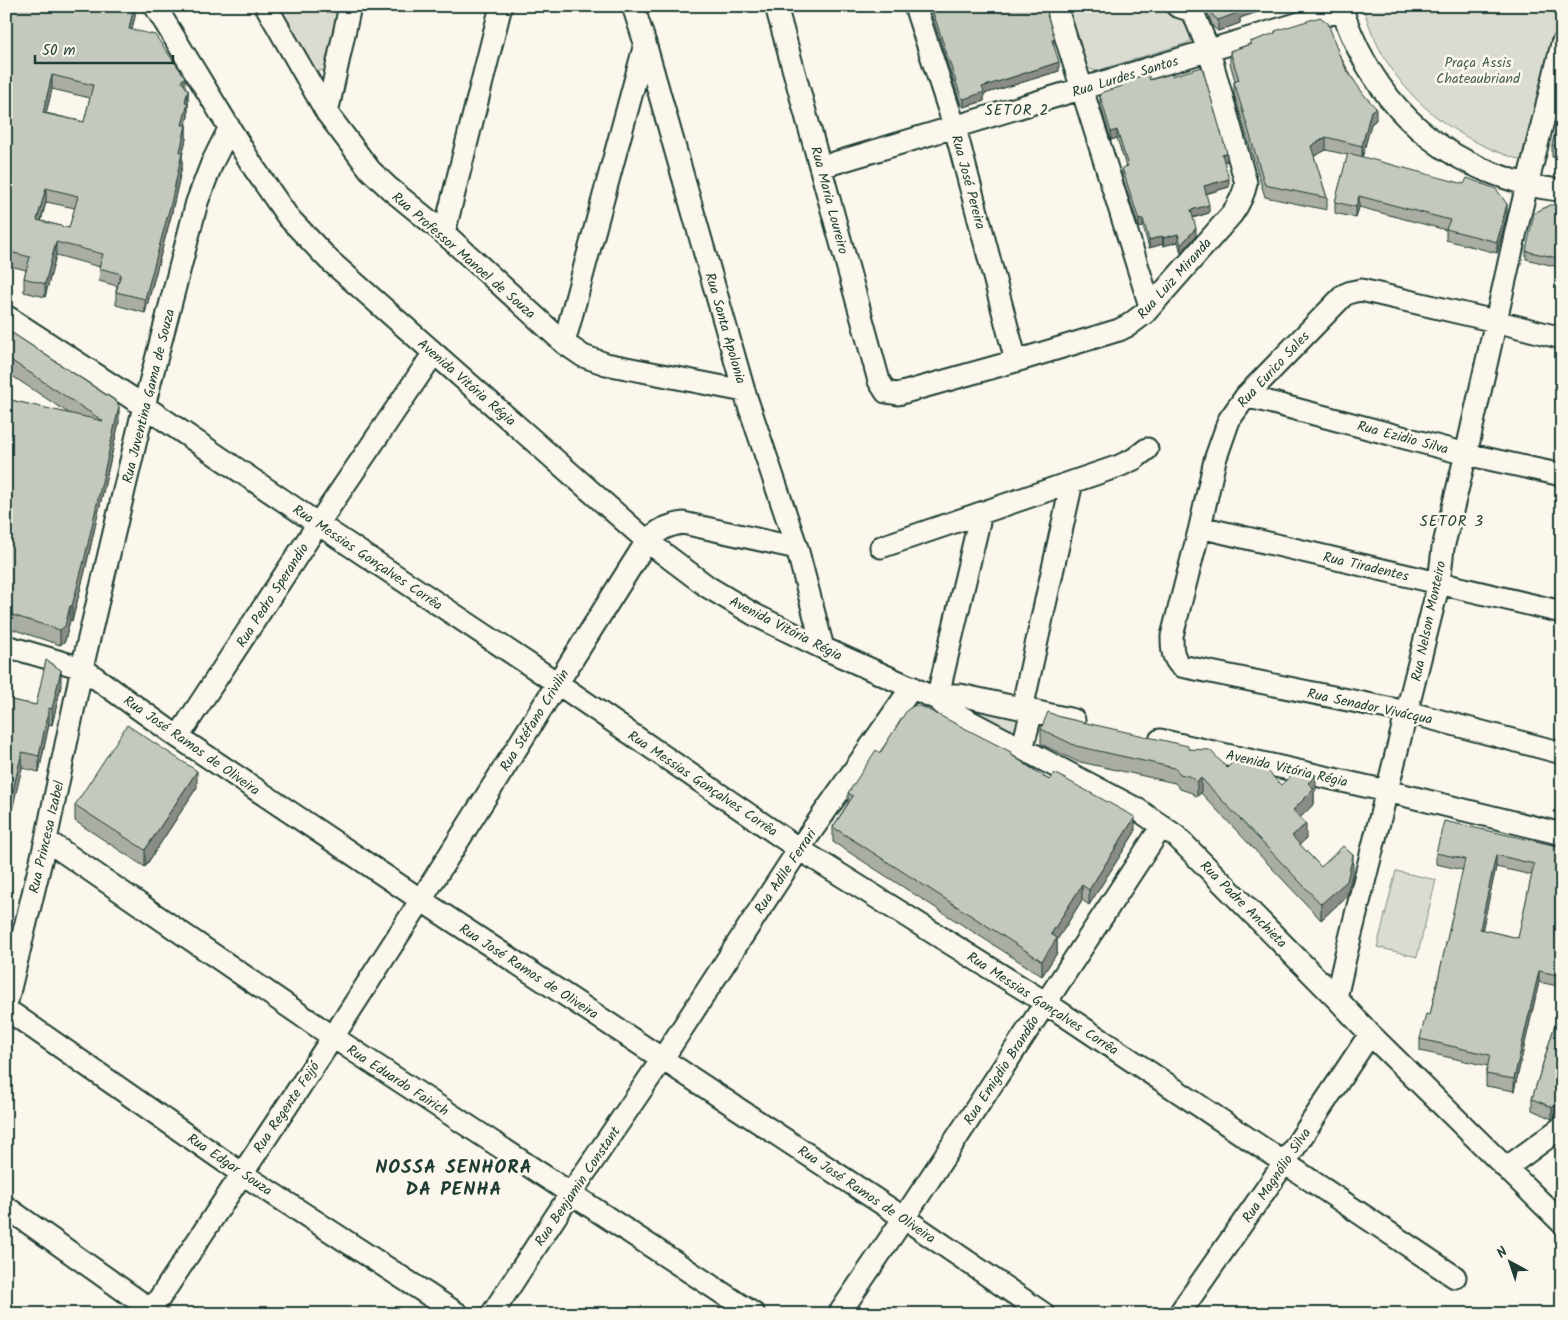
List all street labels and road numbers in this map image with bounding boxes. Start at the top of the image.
street label: Rua Lurdes Santos [1069,50,1181,104]
street label: Rua José Pereira [945,133,991,232]
street label: Rua Maria Loureiro [804,144,854,257]
street label: Rua Professor Manoel de Souza [386,187,540,325]
street label: Rua Luiz Miranda [1132,233,1217,324]
street label: Rua Santa Apolonia [699,270,751,386]
street label: Rua Juventina Gama de Souza [117,307,181,486]
street label: Rua Eurico Sales [1232,326,1315,413]
street label: Avenida Vitória Régia [412,334,520,432]
street label: Rua Ezidio Silva [1355,415,1451,461]
street label: Rua Messias Gonçalves Corrêa [288,499,447,616]
street label: Rua Pedro Sperandio [231,539,315,652]
street label: Rua Tiradentes [1321,546,1411,588]
street label: Rua Nelson Monteiro [1405,559,1452,683]
street label: Avenida Vitória Régia [725,591,846,667]
street label: Rua Stéfano Crivilin [494,665,575,776]
street label: Rua Senador Vivácqua [1305,683,1435,731]
street label: Rua José Ramos de Oliveira [119,690,264,801]
street label: Rua Messias Gonçalves Corrêa [623,725,782,842]
street label: Avenida Vitória Régia [1224,744,1350,794]
street label: Rua Princesa Izabel [23,778,71,896]
street label: Rua Adile Ferrari [749,824,823,919]
street label: Rua Padre Anchieta [1194,856,1292,954]
street label: Rua José Ramos de Oliveira [454,918,603,1025]
street label: Rua Messias Gonçalves Corrêa [962,946,1123,1061]
street label: Rua Emigdio Brandão [958,1012,1045,1129]
street label: Rua Eduardo Fairich [342,1039,453,1122]
street label: Rua Regente Feijó [248,1057,326,1158]
street label: Rua Benjamin Constant [529,1122,627,1251]
street label: Rua Magnólio Silva [1237,1124,1317,1228]
street label: Rua Edgar Souza [182,1128,277,1202]
street label: Rua José Ramos de Oliveira [793,1140,940,1249]

